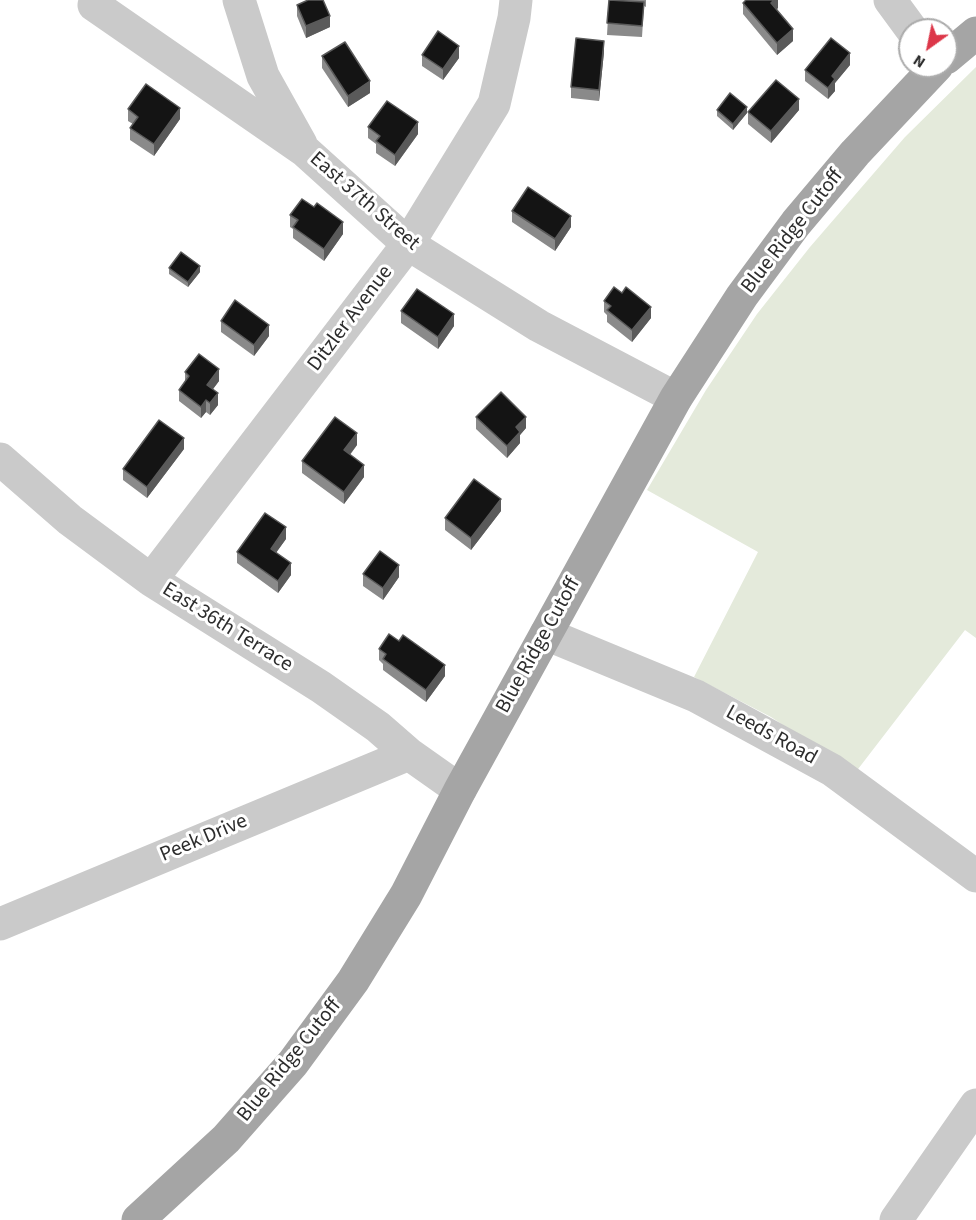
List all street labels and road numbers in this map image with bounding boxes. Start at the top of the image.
street label: East 37th Street [304,147,424,257]
street label: Blue Ridge Cutoff [737,165,849,299]
street label: Ditzler Avenue [303,261,399,377]
street label: Blue Ridge Cutoff [491,574,587,718]
street label: East 36th Terrace [157,578,297,678]
street label: Leeds Road [721,701,821,771]
street label: Peek Drive [157,809,251,869]
street label: Blue Ridge Cutoff [233,994,347,1128]

